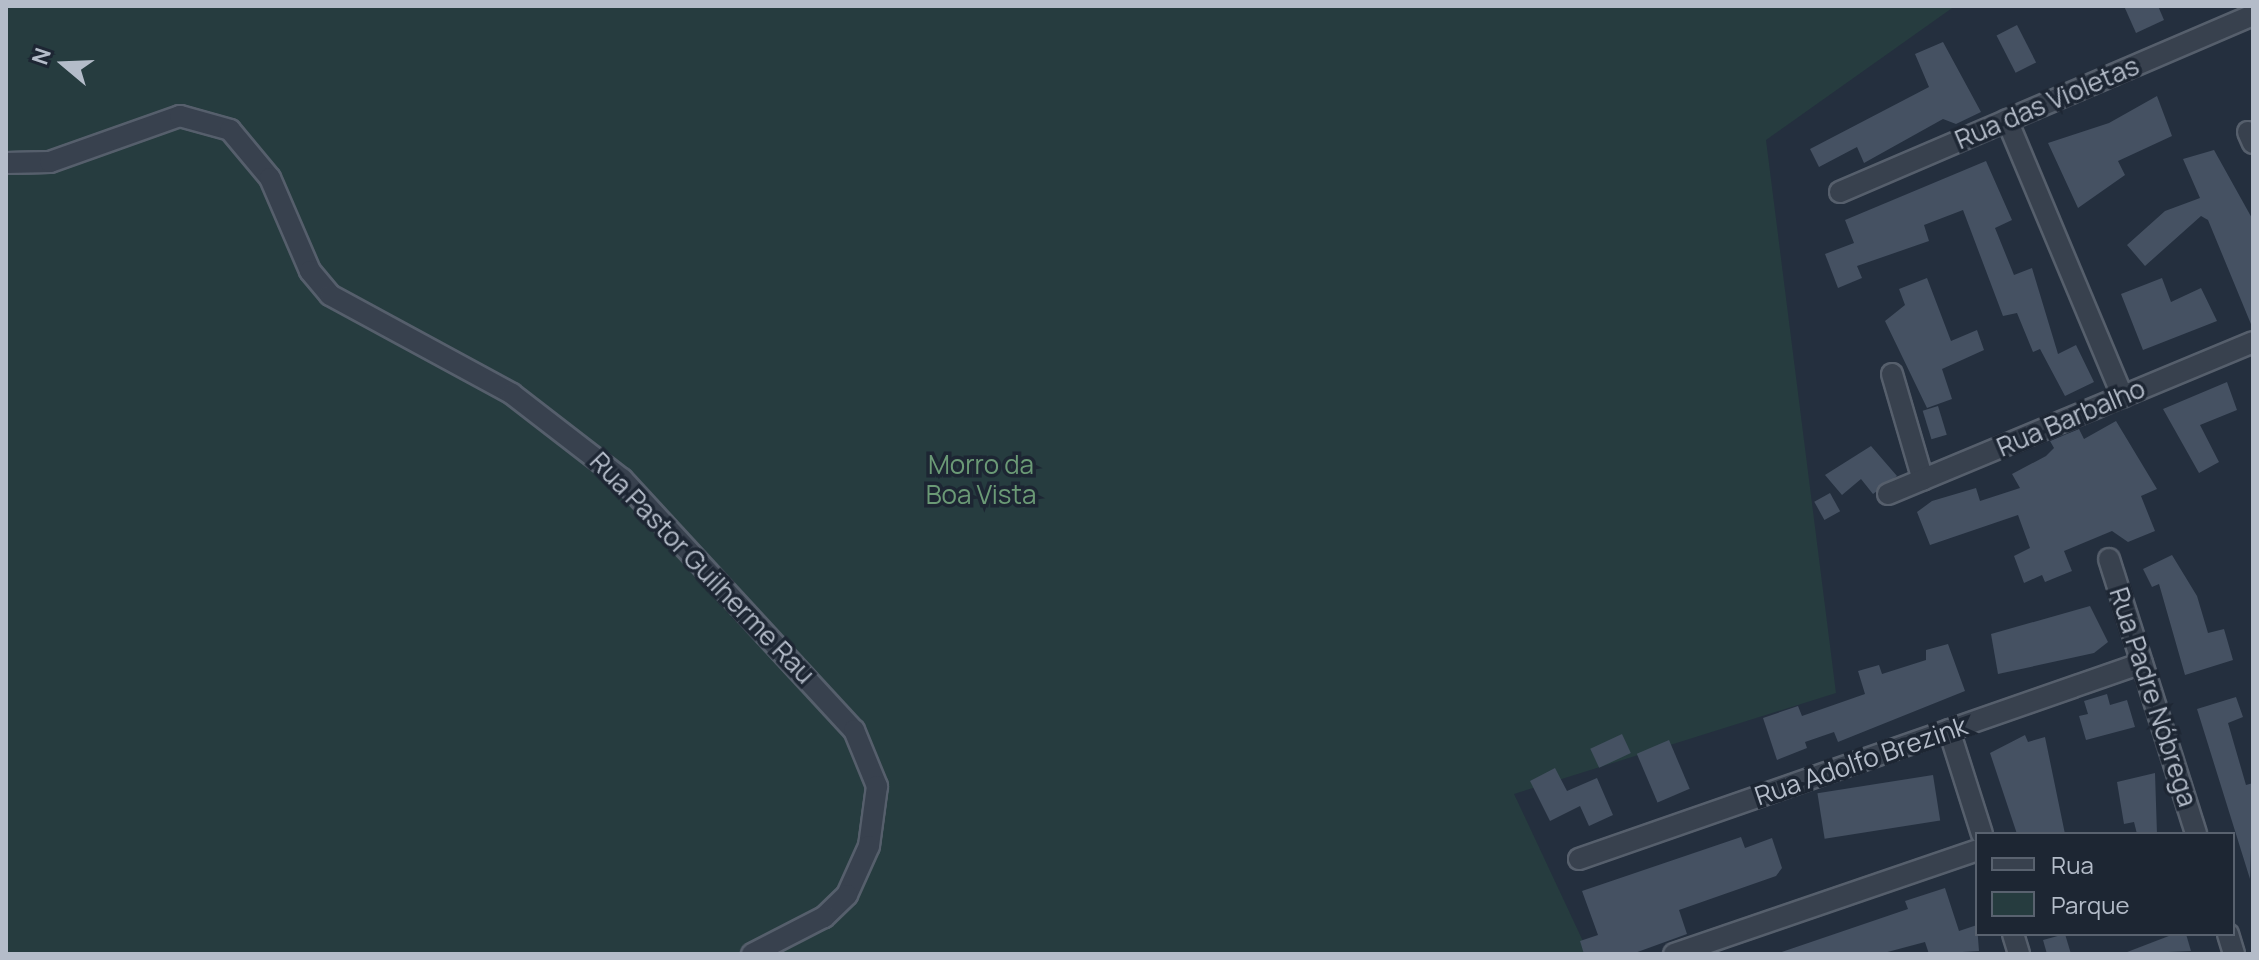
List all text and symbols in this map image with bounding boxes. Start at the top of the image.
north arrow [24,24,104,104]
text: N [25,44,58,69]
street label: Rua das Violetas [1950,50,2144,156]
street label: Rua Barbalho [1992,373,2150,463]
street label: Rua Pastor Guilherme Rau [583,446,821,690]
park label: Morro da Boa Vista [926,449,1036,510]
street label: Rua Padre Nóbrega [2103,583,2203,811]
street label: Rua Adolfo Brezink [1751,710,1971,812]
legend [1975,832,2235,936]
text: Rua [2051,848,2094,881]
text: Parque [2051,888,2129,921]

